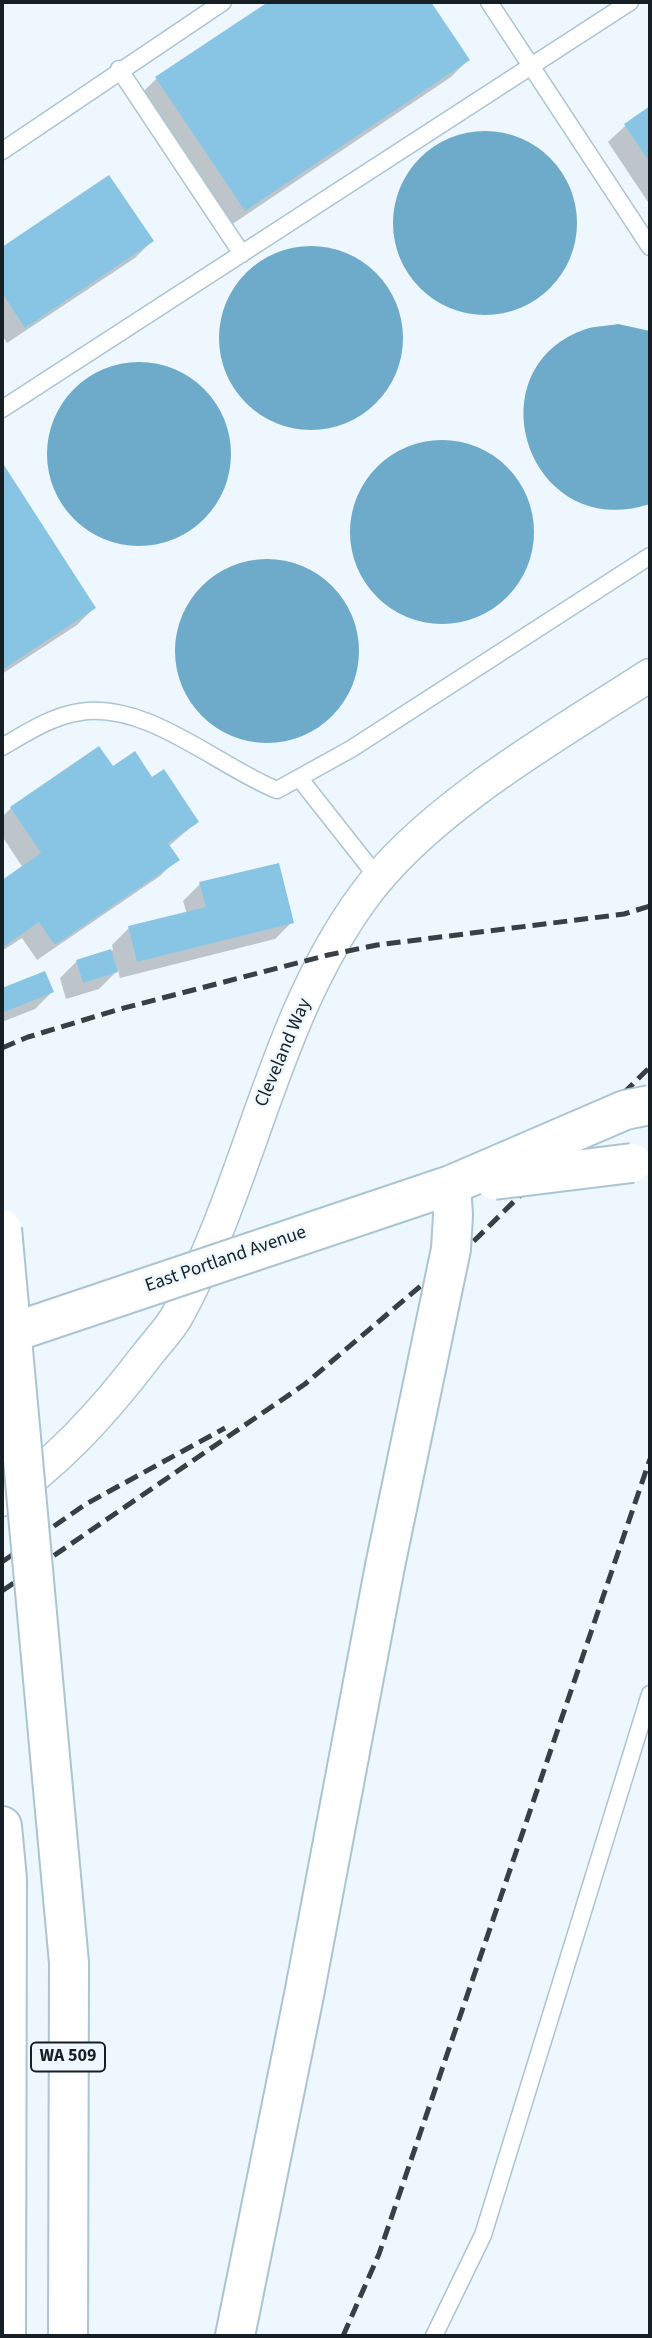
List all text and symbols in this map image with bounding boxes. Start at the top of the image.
street label: Cleveland Way [251,995,317,1111]
street label: East Portland Avenue [143,1222,309,1298]
road number: WA 509 [31,2042,105,2071]

